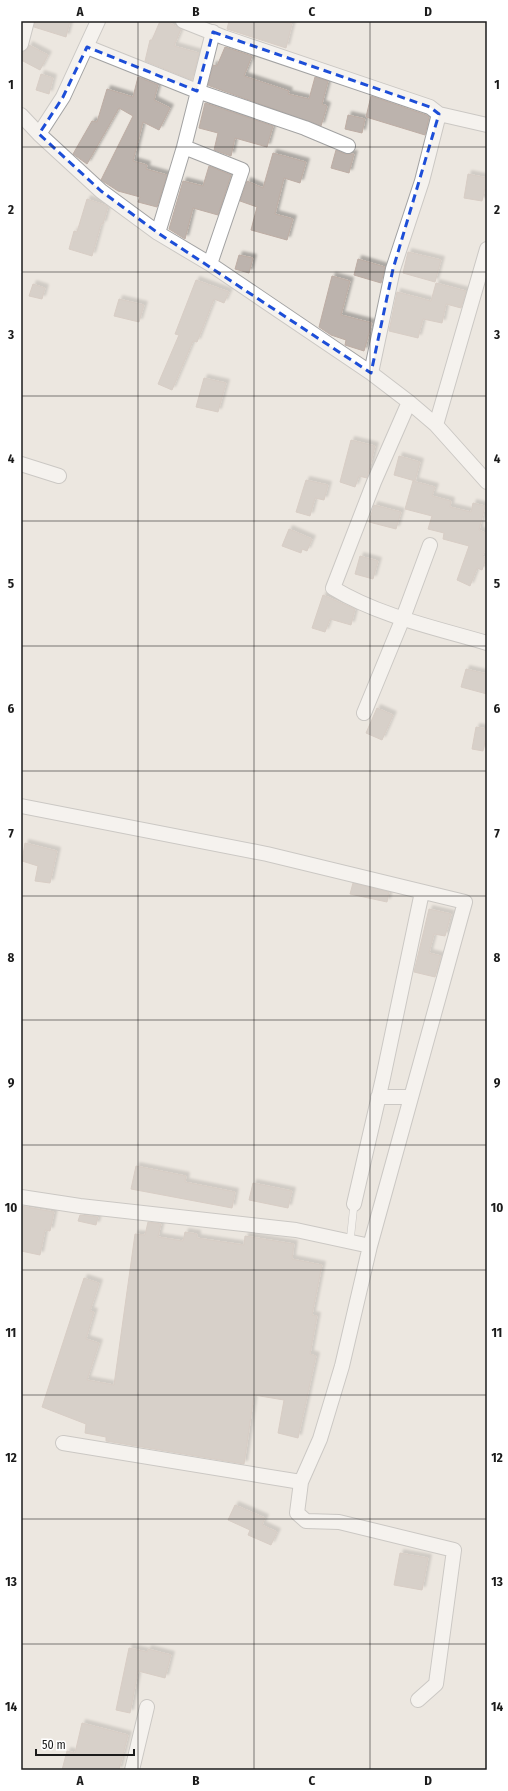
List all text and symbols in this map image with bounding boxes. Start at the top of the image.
text: A [75,4,84,19]
text: B [192,4,200,19]
text: C [309,4,316,19]
text: D [424,4,432,19]
text: 1 [8,77,14,92]
text: 1 [494,77,500,92]
text: 2 [7,202,14,217]
text: 2 [493,202,500,217]
text: 3 [7,327,14,342]
text: 3 [493,327,500,342]
text: 4 [8,451,15,466]
text: 4 [494,451,501,466]
text: 5 [8,576,14,591]
text: 5 [494,576,500,591]
text: 6 [8,701,15,716]
text: 6 [494,701,501,716]
text: 7 [8,826,14,841]
text: 7 [494,826,500,841]
text: 8 [8,950,15,965]
text: 8 [494,950,501,965]
text: 9 [8,1075,15,1090]
text: 9 [494,1075,501,1090]
text: 10 [5,1200,17,1215]
text: 10 [491,1200,503,1215]
text: 11 [6,1325,16,1340]
text: 11 [492,1325,502,1340]
text: 12 [5,1450,17,1465]
text: 12 [491,1450,503,1465]
text: 13 [5,1574,17,1589]
text: 13 [491,1574,503,1589]
text: 14 [5,1699,17,1714]
text: 14 [491,1699,503,1714]
scale bar [36,1731,134,1757]
text: 50 m [42,1738,66,1752]
text: A [75,1773,84,1788]
text: B [192,1773,200,1788]
text: C [309,1773,316,1788]
text: D [424,1773,432,1788]

